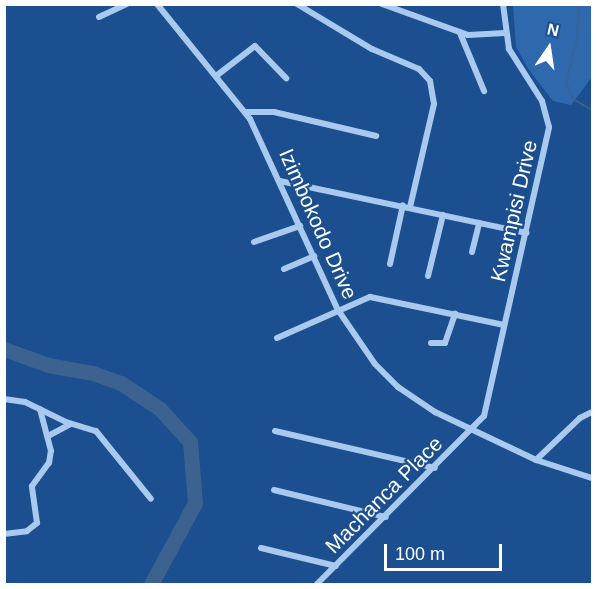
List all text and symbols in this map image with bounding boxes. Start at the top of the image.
north arrow [519,18,579,78]
text: N [546,20,561,40]
street label: Kwampisi Drive [485,138,543,284]
street label: Izimbokodo Drive [273,145,363,303]
street label: Machanca Place [320,431,448,559]
scale bar [387,532,506,570]
text: 100 m [395,544,445,564]

